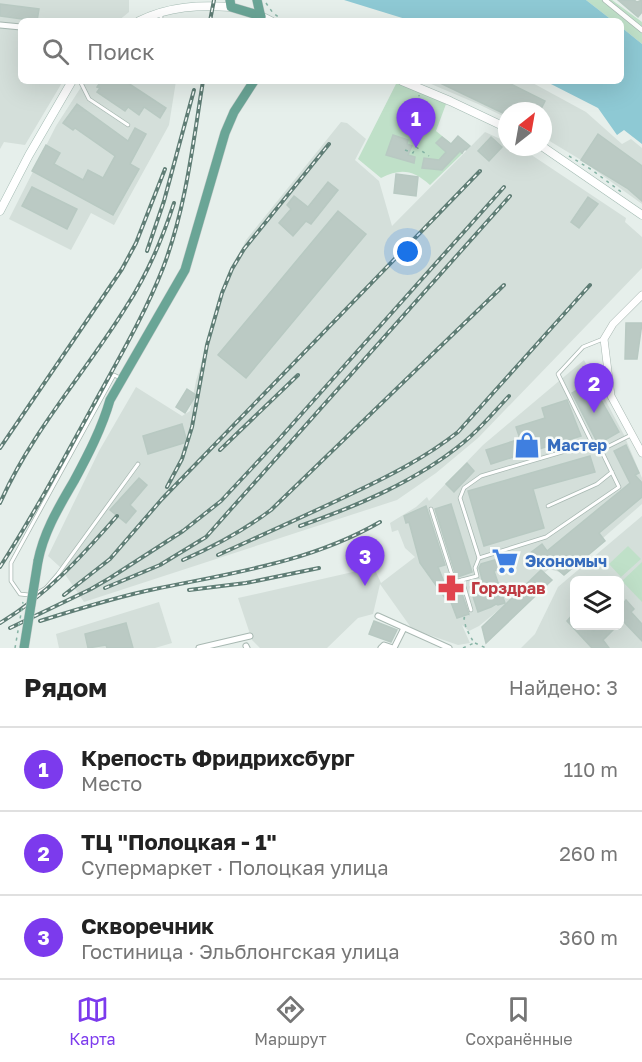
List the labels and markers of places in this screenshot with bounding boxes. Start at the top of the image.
pin: 1 [396,98,436,148]
pin: 2 [574,364,614,413]
shop icon: Мастер [512,430,542,460]
place label: Мастер [547,435,607,455]
pin: 3 [346,536,385,586]
supermarket icon: Экономыч [490,546,520,576]
place label: Экономыч [525,551,607,571]
pharmacy icon: Горздрав [436,573,466,603]
place label: Горздрав [471,578,545,598]

